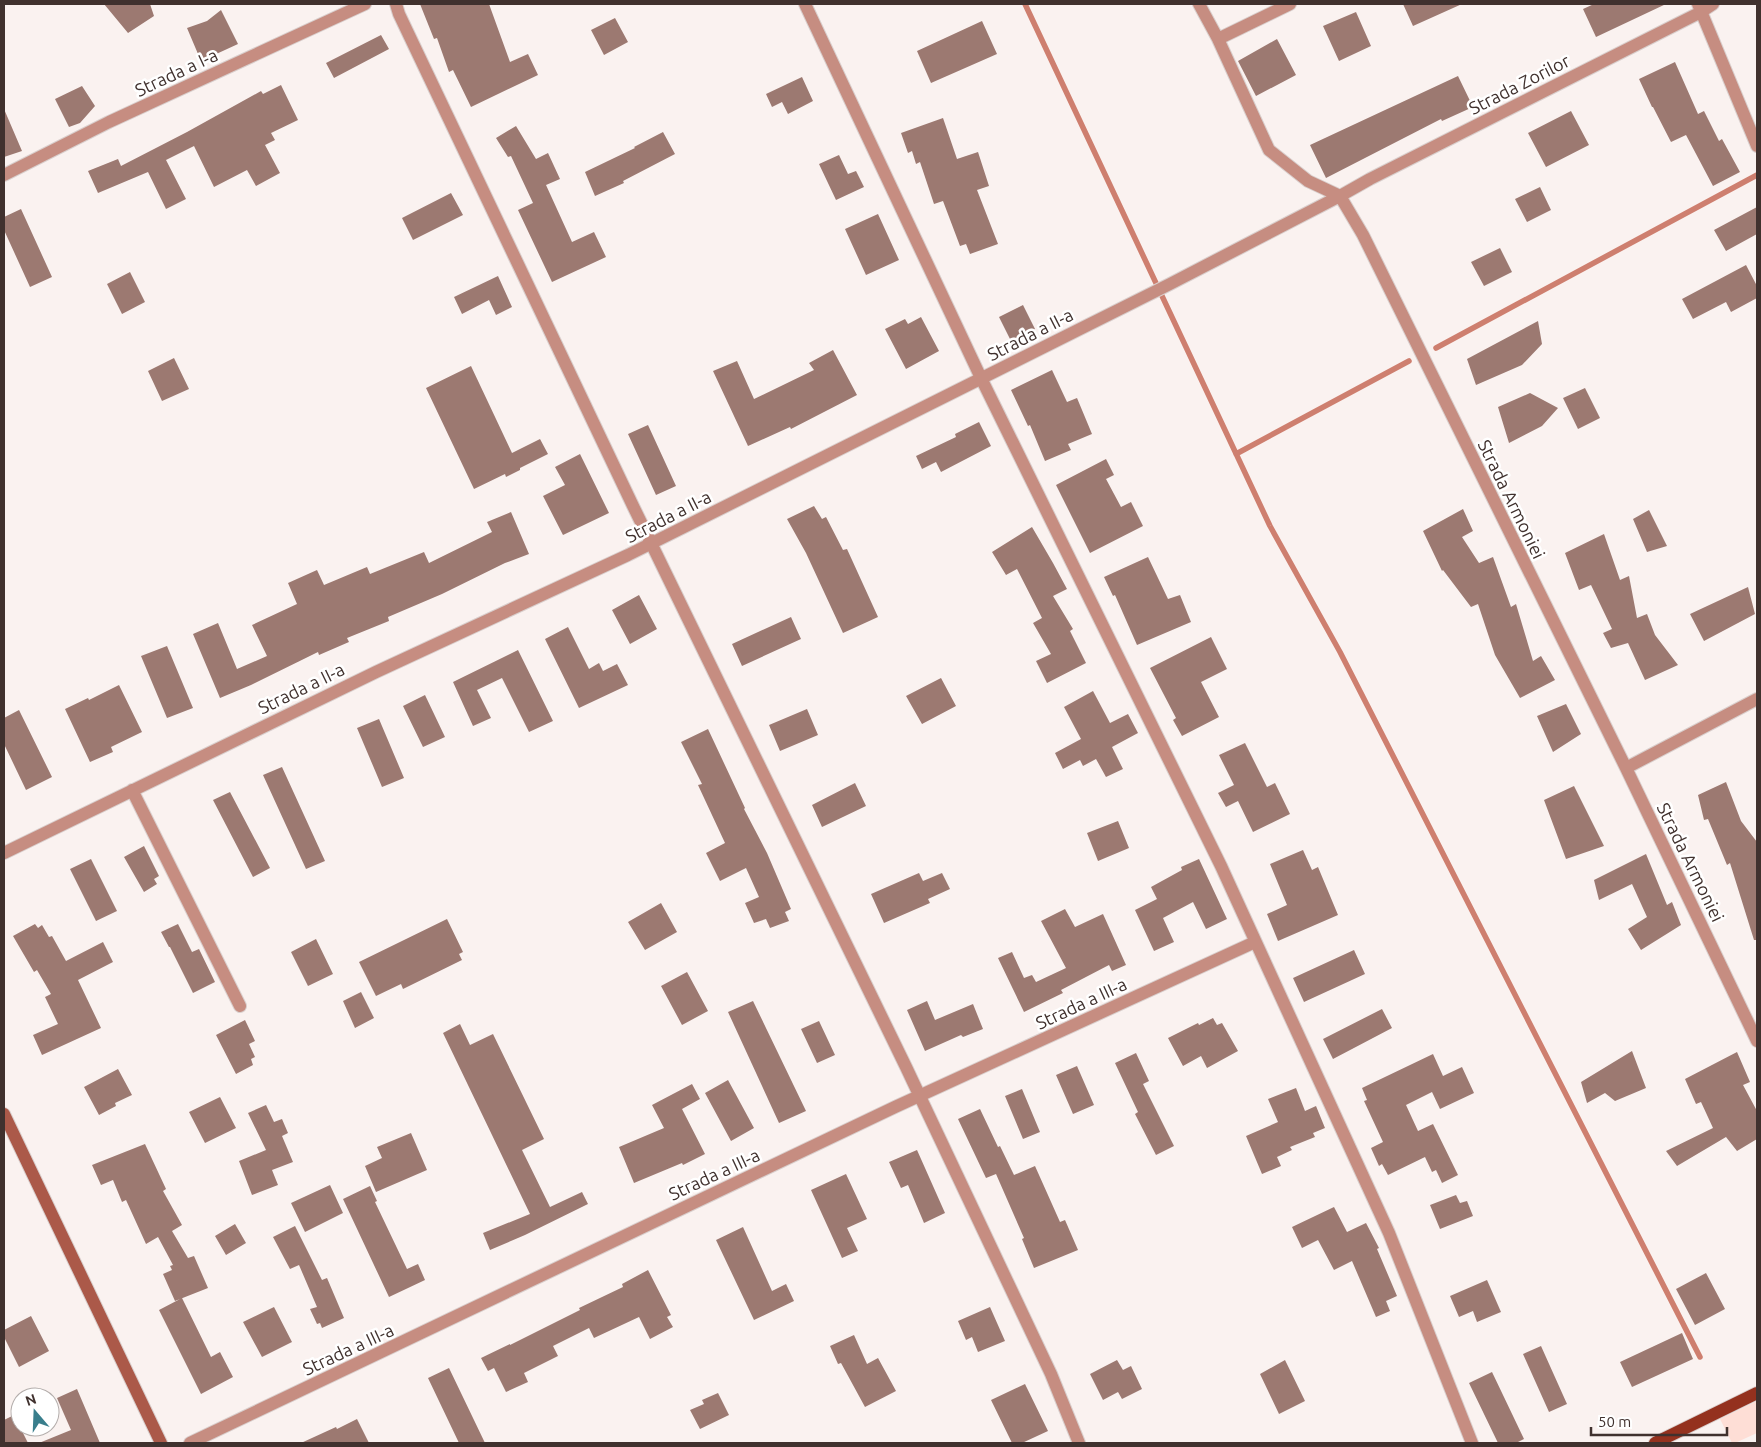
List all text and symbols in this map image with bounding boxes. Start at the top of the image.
street label: Strada a I-a [131,44,221,100]
street label: Strada Zorilor [1465,50,1573,118]
street label: Strada a II-a [984,304,1076,364]
street label: Strada Armoniei [1475,436,1549,562]
street label: Strada a II-a [622,486,714,546]
street label: Strada a II-a [255,659,347,717]
street label: Strada Armoniei [1654,799,1728,925]
street label: Strada a III-a [1032,973,1130,1033]
street label: Strada a III-a [665,1144,763,1204]
street label: Strada a III-a [299,1319,397,1379]
north arrow [10,1387,60,1437]
text: N [23,1390,38,1409]
scale bar [1591,1404,1727,1436]
text: 50 m [1598,1413,1631,1430]

